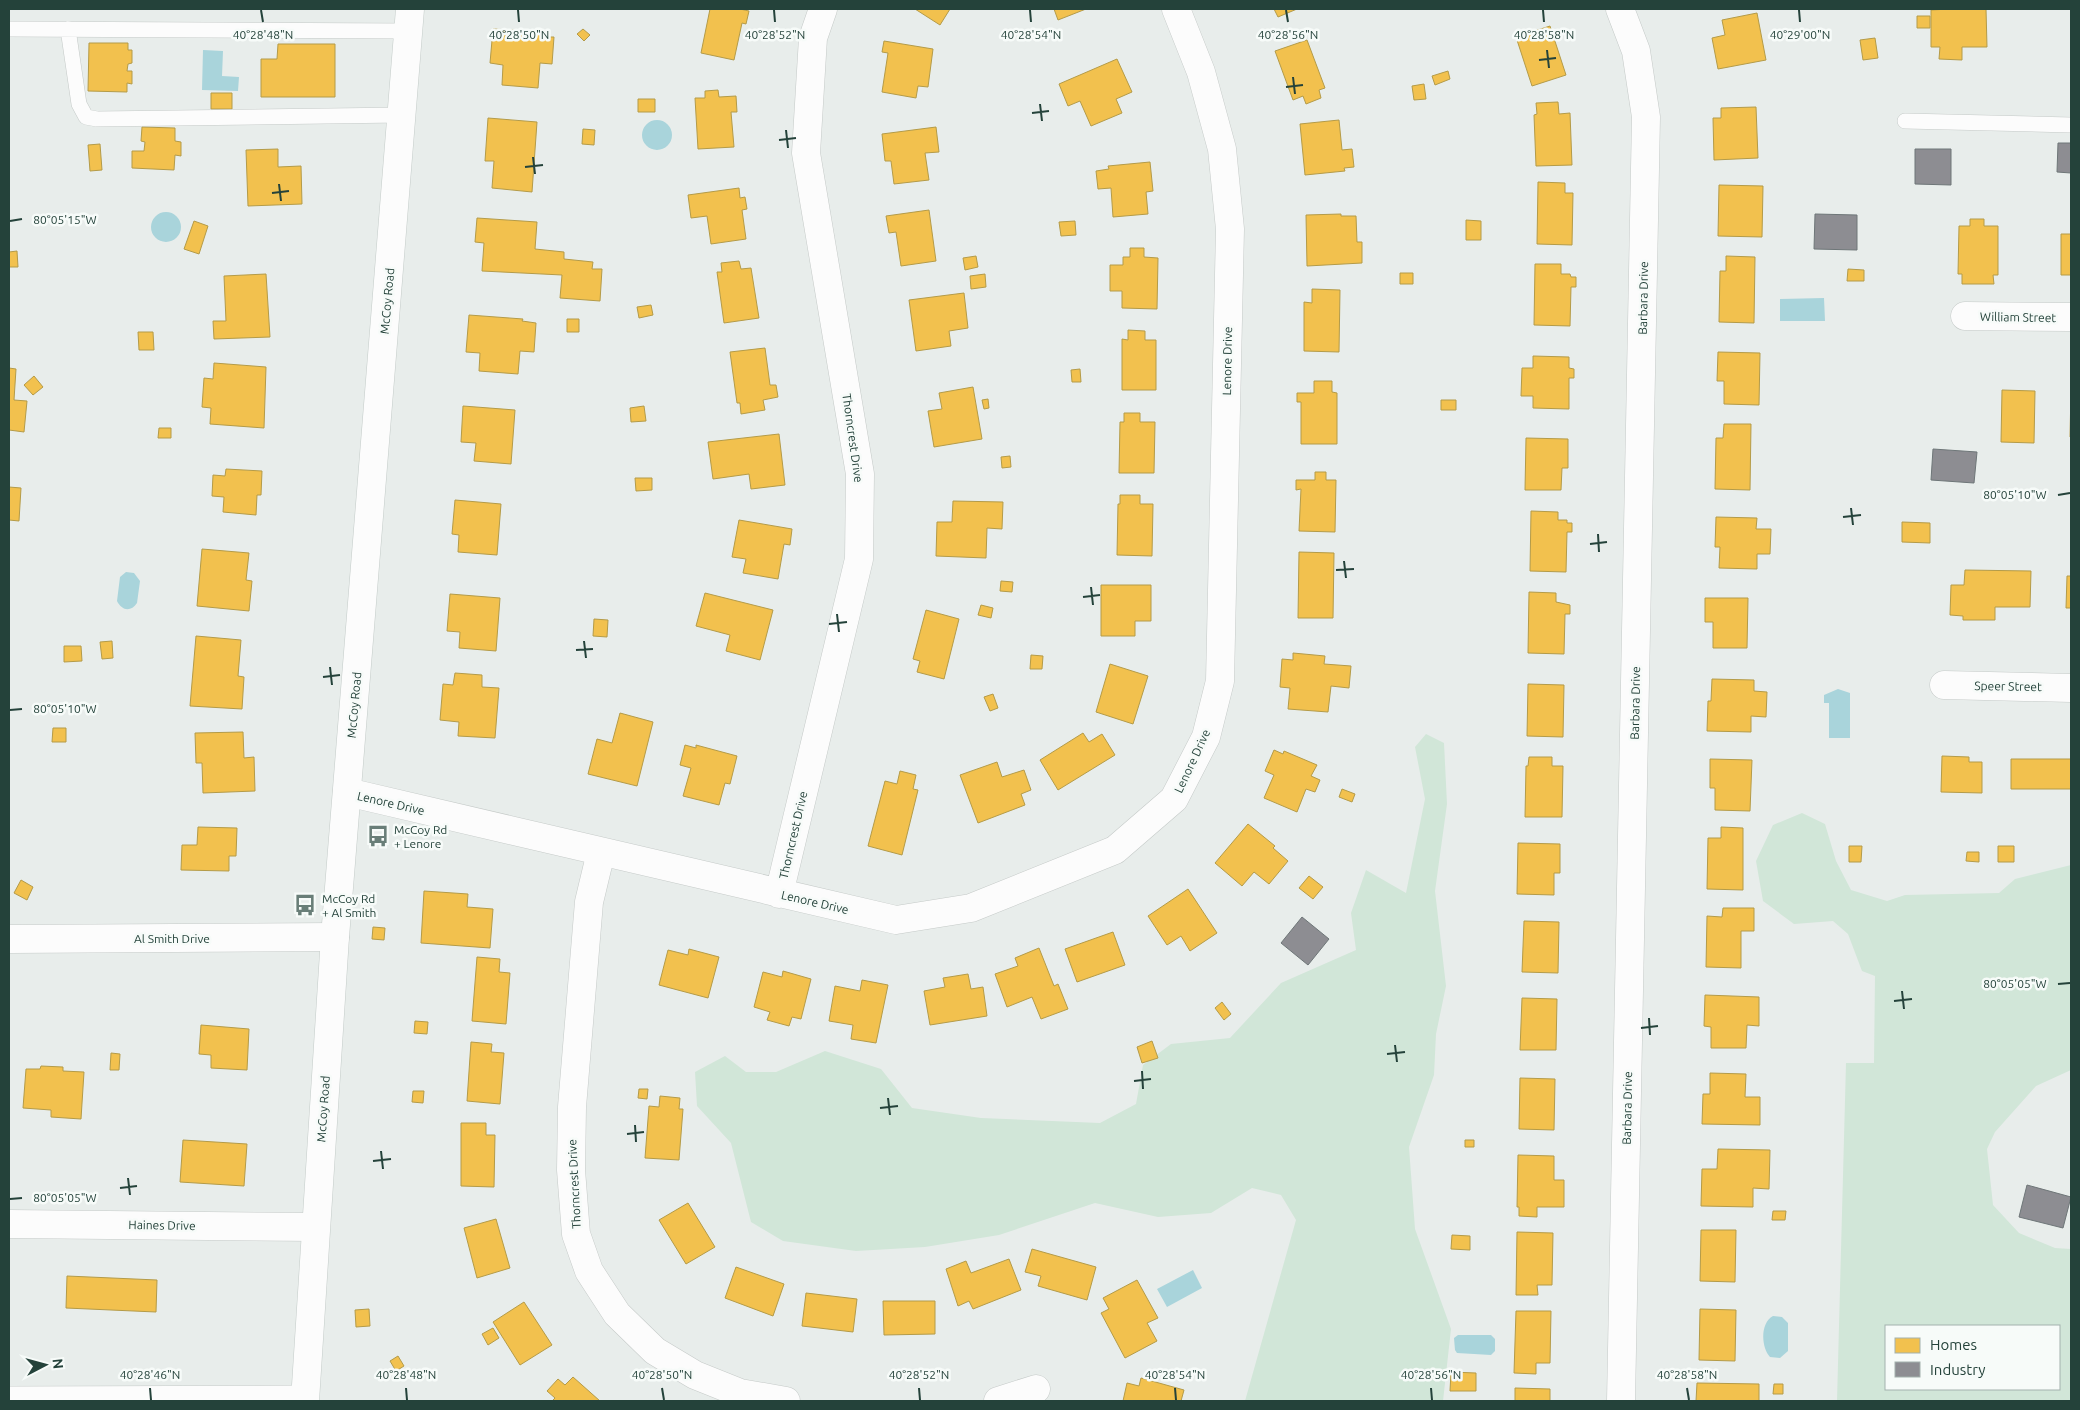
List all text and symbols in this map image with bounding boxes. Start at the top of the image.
text: 40°28'48"N [233,28,293,41]
text: 40°28'50"N [489,28,549,41]
text: 40°28'52"N [745,28,805,41]
text: 40°28'54"N [1001,28,1061,41]
text: 40°28'56"N [1258,28,1318,41]
text: 40°28'58"N [1514,28,1574,41]
text: 40°29'00"N [1770,28,1830,41]
text: 80°05'15"W [33,213,97,226]
street label: Barbara Drive [1636,261,1650,335]
street label: McCoy Road [378,267,396,335]
street label: William Street [1980,310,2057,324]
street label: Lenore Drive [1220,326,1234,396]
street label: Thorncrest Drive [840,393,866,483]
text: 80°05'10"W [1983,488,2047,501]
street label: Barbara Drive [1628,666,1642,740]
street label: McCoy Road [345,671,363,739]
street label: Speer Street [1974,679,2042,693]
text: 80°05'10"W [33,702,97,715]
street label: Lenore Drive [1172,727,1212,795]
street label: Lenore Drive [356,789,426,817]
street label: Thorncrest Drive [777,790,809,880]
bus stop icon: McCoy Rd + Lenore [365,823,391,849]
place label: McCoy Rd + Lenore [394,823,447,850]
street label: Lenore Drive [780,888,850,916]
bus stop icon: McCoy Rd + Al Smith [292,892,318,918]
place label: McCoy Rd + Al Smith [322,892,376,919]
street label: Al Smith Drive [134,932,210,945]
text: 80°05'05"W [1983,977,2047,990]
street label: Barbara Drive [1620,1071,1634,1145]
street label: McCoy Road [314,1075,332,1143]
street label: Thorncrest Drive [565,1139,583,1229]
text: 80°05'05"W [33,1191,97,1204]
street label: Haines Drive [128,1218,196,1232]
legend [1885,1325,2060,1390]
text: Homes [1930,1336,1977,1353]
north arrow [20,1340,70,1390]
text: N [49,1358,66,1370]
text: Industry [1930,1361,1985,1378]
text: 40°28'46"N [120,1368,180,1381]
text: 40°28'48"N [376,1368,436,1381]
text: 40°28'50"N [632,1368,692,1381]
text: 40°28'52"N [889,1368,949,1381]
text: 40°28'54"N [1145,1368,1205,1381]
text: 40°28'56"N [1401,1368,1461,1381]
text: 40°28'58"N [1657,1368,1717,1381]

